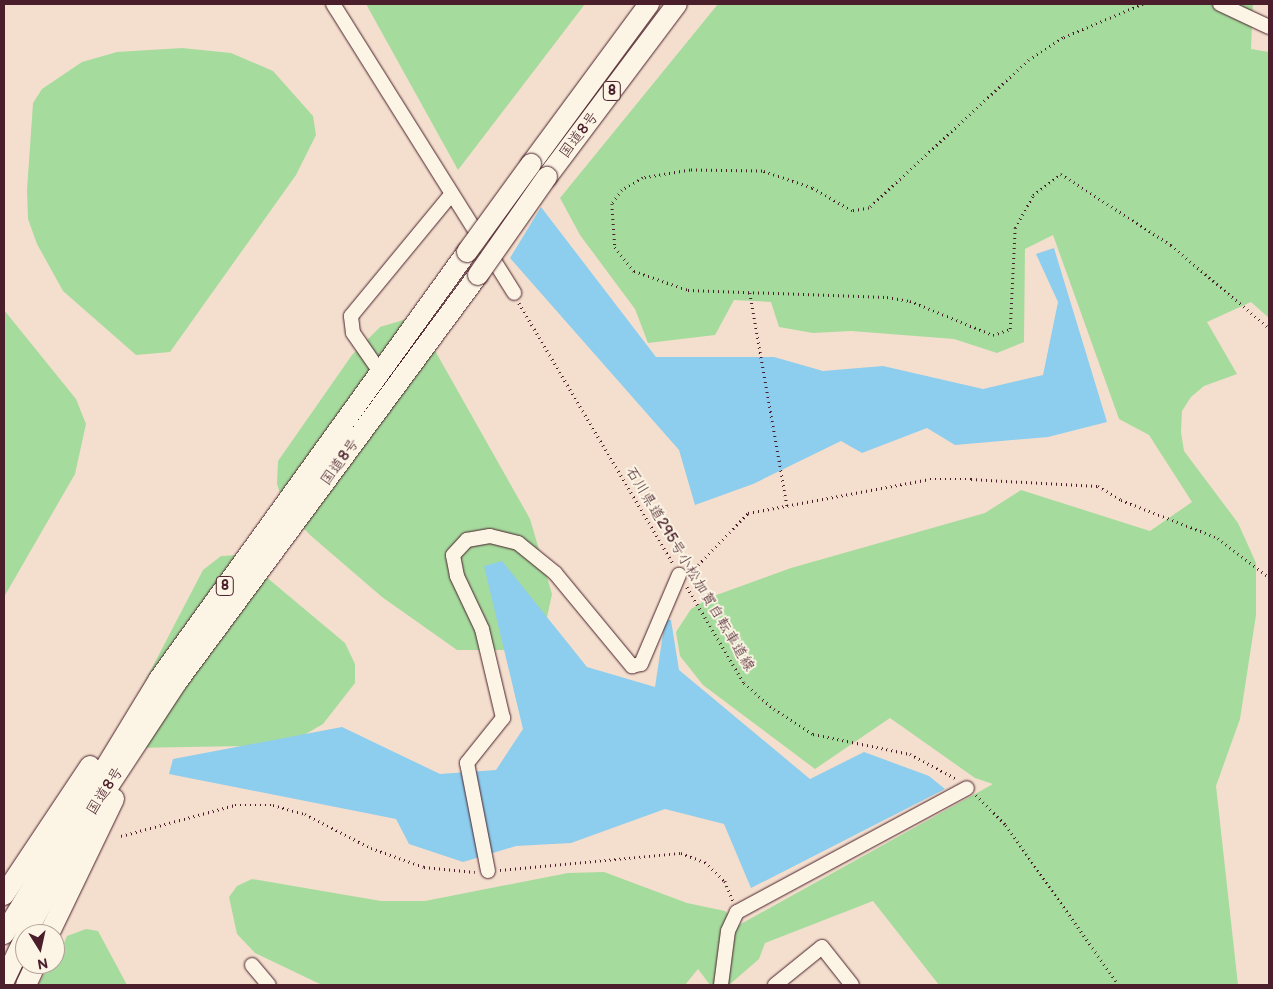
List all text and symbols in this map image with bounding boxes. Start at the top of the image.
road number: 8 [602,80,622,102]
street label: 国道8号 [556,108,602,162]
street label: 国道8号 [317,435,363,489]
street label: 石川県道295号小松加賀自転車道線 [621,463,759,675]
road number: 8 [215,574,235,598]
street label: 国道8号 [83,764,127,818]
north arrow [15,924,65,974]
text: N [36,954,49,973]

